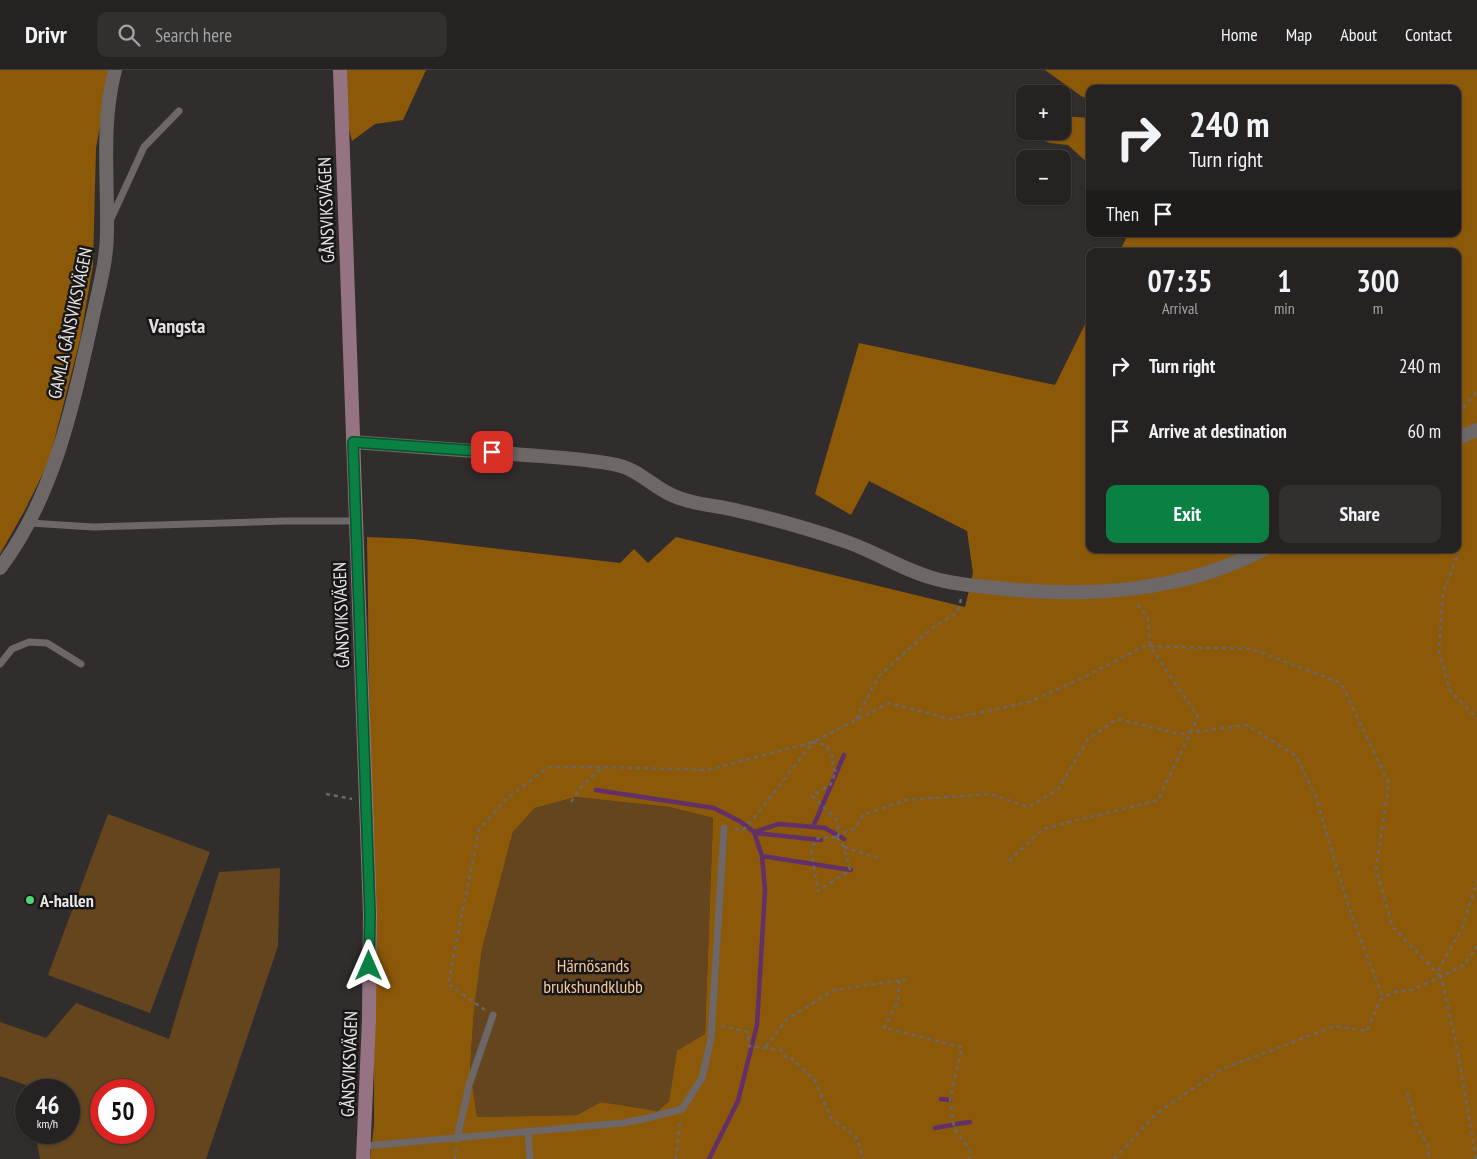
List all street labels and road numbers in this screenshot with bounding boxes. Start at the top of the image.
street label: GÅNSVIKSVÄGEN [313,157,339,263]
street label: GAMLA GÅNSVIKSVÄGEN [43,245,97,401]
street label: GÅNSVIKSVÄGEN [328,562,354,668]
street label: GÅNSVIKSVÄGEN [336,1011,362,1117]

